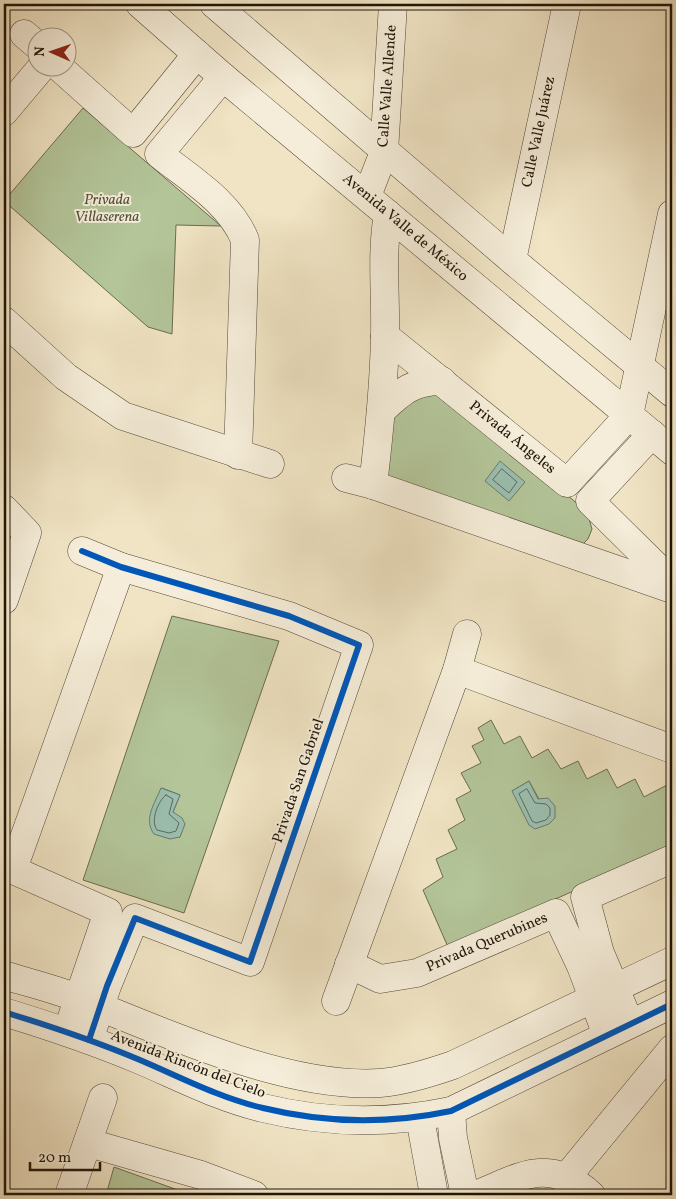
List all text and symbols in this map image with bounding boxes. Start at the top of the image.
street label: Calle Valle Allende [373,24,403,148]
north arrow [28,28,78,78]
text: N [31,46,50,57]
street label: Calle Valle Juárez [517,74,561,190]
street label: Avenida Valle de México [338,169,472,287]
park label: Privada Villaserena [75,190,139,228]
street label: Privada Ángeles [464,396,560,480]
street label: Privada San Gabriel [268,716,330,846]
street label: Privada Querubines [423,908,551,978]
street label: Avenida Rincón del Cielo [108,1026,268,1104]
scale bar [30,1139,100,1171]
text: 20 m [38,1148,71,1169]

